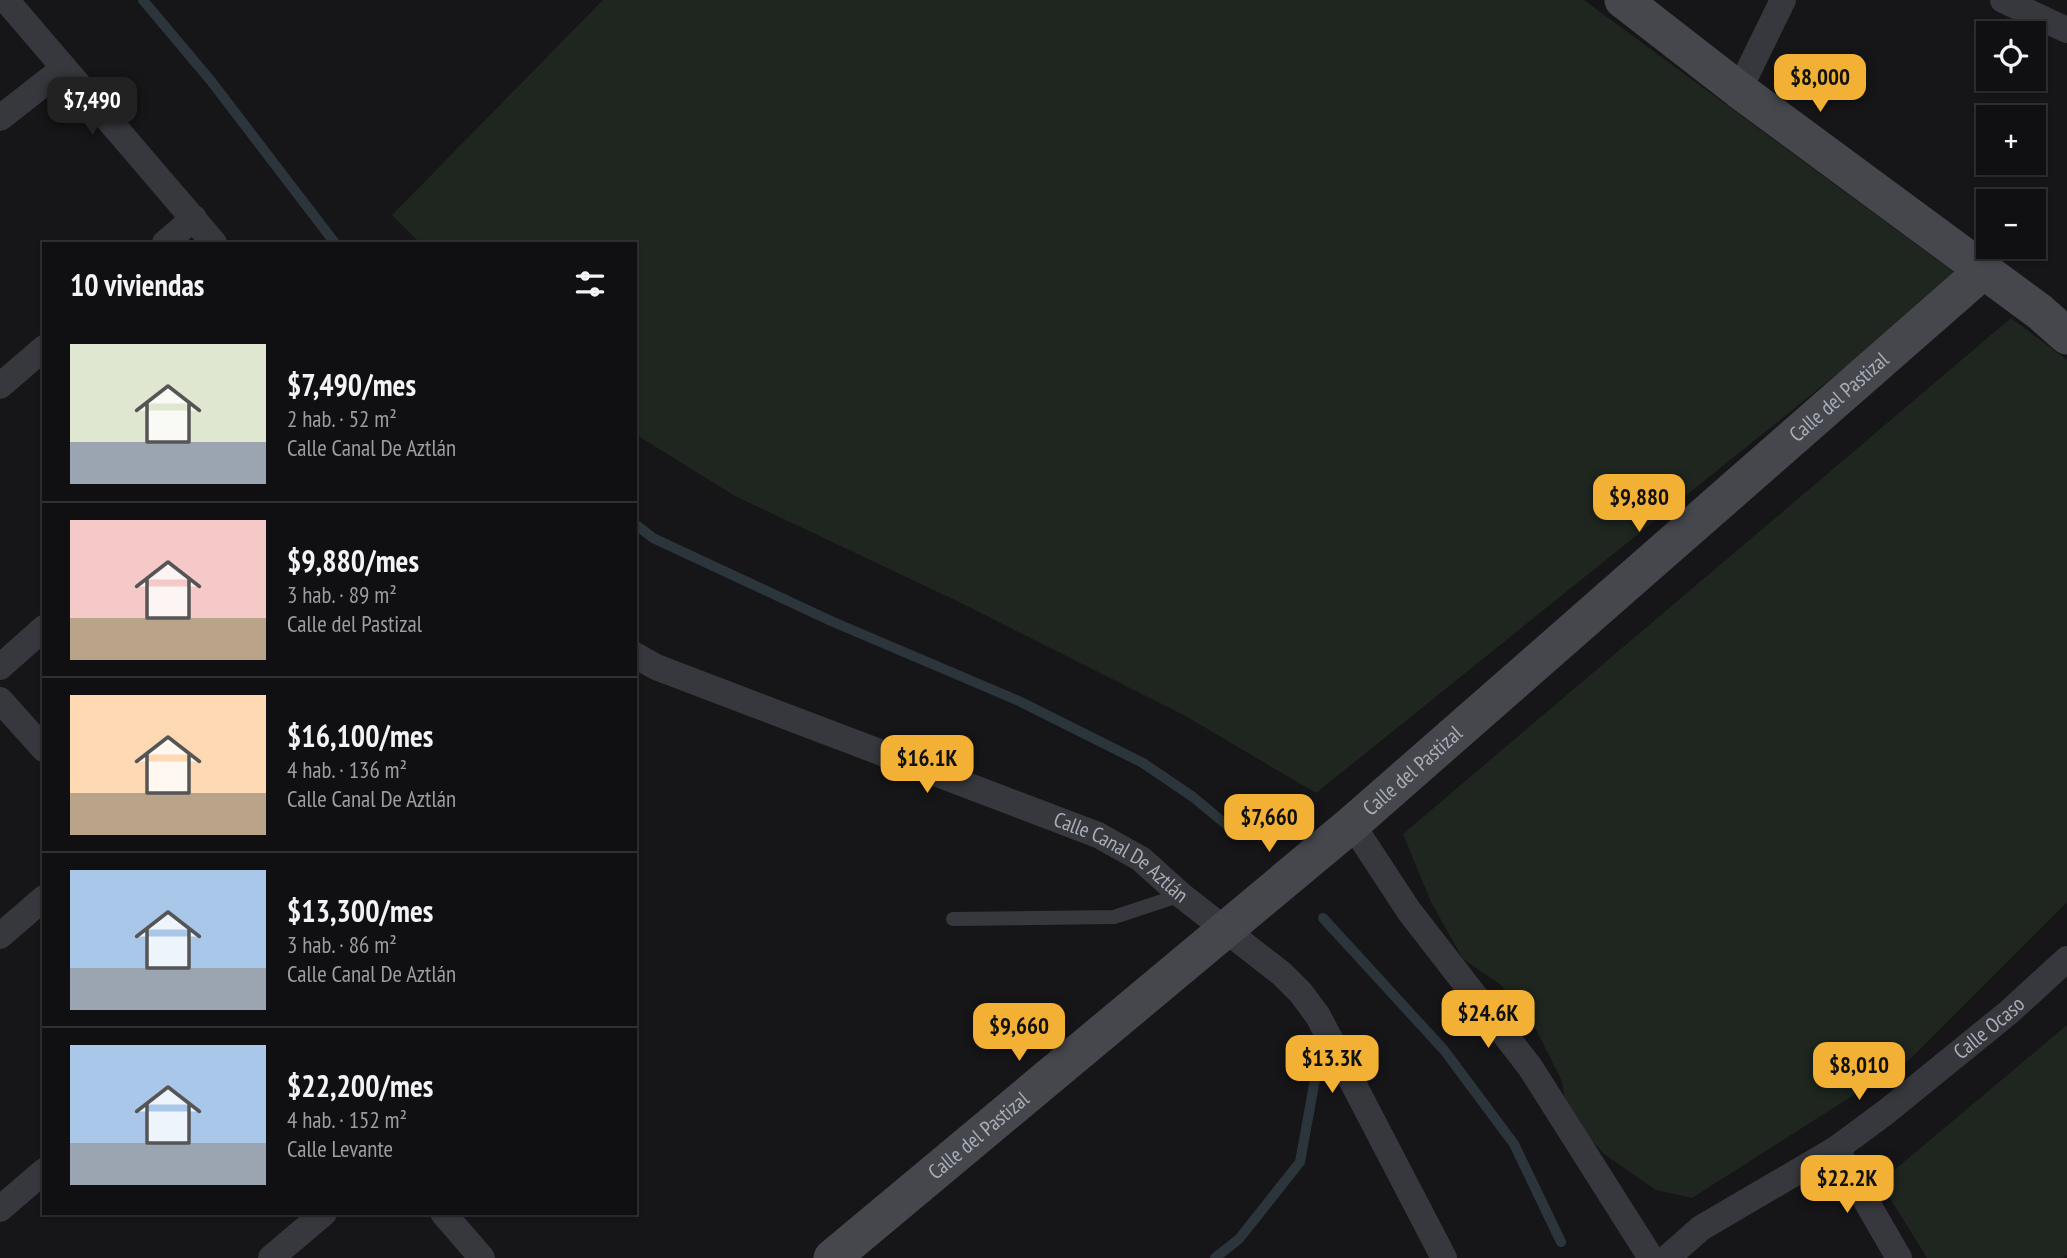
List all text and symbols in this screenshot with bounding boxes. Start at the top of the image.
map controls [1976,21,2046,259]
button: locate [1976,21,2046,91]
pin: $8,000 [1763,54,1877,114]
text: $8,000 [1790,62,1850,91]
pin: $7,490 [35,78,149,137]
text: $7,490 [63,85,121,114]
button: + [1976,105,2046,175]
button: − [1976,189,2046,259]
text: 10 viviendas [70,265,204,304]
icon: filters [571,265,609,303]
street label: Calle del Pastizal [1783,346,1894,448]
text: $7,490/mes [287,365,416,404]
icon: home [126,372,210,456]
text: 2 hab. · 52 m² [287,404,397,433]
text: Calle Canal De Aztlán [287,433,456,462]
pin: $9,880 [1582,475,1696,534]
text: $9,880 [1609,482,1669,511]
text: $9,880/mes [287,541,419,580]
icon: home [126,548,210,632]
text: 3 hab. · 89 m² [287,580,397,609]
text: Calle del Pastizal [287,609,422,638]
text: $16,100/mes [287,716,433,755]
street label: Calle del Pastizal [1357,720,1468,821]
icon: home [126,723,210,807]
pin: $16.1K [870,736,984,795]
text: $16.1K [897,743,957,772]
text: 4 hab. · 136 m² [287,755,407,784]
text: Calle Canal De Aztlán [287,784,456,813]
pin: $7,660 [1212,794,1326,854]
text: $7,660 [1240,802,1298,831]
street label: Calle Canal De Aztlán [1050,805,1194,908]
text: $13,300/mes [287,891,433,930]
icon: home [126,898,210,982]
text: 3 hab. · 86 m² [287,930,397,959]
text: Calle Canal De Aztlán [287,959,456,988]
pin: $24.6K [1431,990,1545,1050]
street label: Calle Ocaso [1948,990,2030,1065]
text: $24.6K [1458,998,1518,1027]
pin: $9,660 [962,1004,1076,1063]
text: $9,660 [989,1011,1049,1040]
pin: $13.3K [1275,1036,1389,1095]
pin: $8,010 [1802,1042,1916,1102]
text: $13.3K [1302,1043,1362,1072]
text: $8,010 [1829,1050,1889,1079]
text: $22,200/mes [287,1066,433,1105]
icon: home [126,1073,210,1157]
street label: Calle del Pastizal [922,1085,1034,1185]
text: 4 hab. · 152 m² [287,1105,407,1134]
text: Calle Levante [287,1134,393,1163]
pin: $22.2K [1790,1156,1904,1215]
text: $22.2K [1817,1163,1877,1192]

